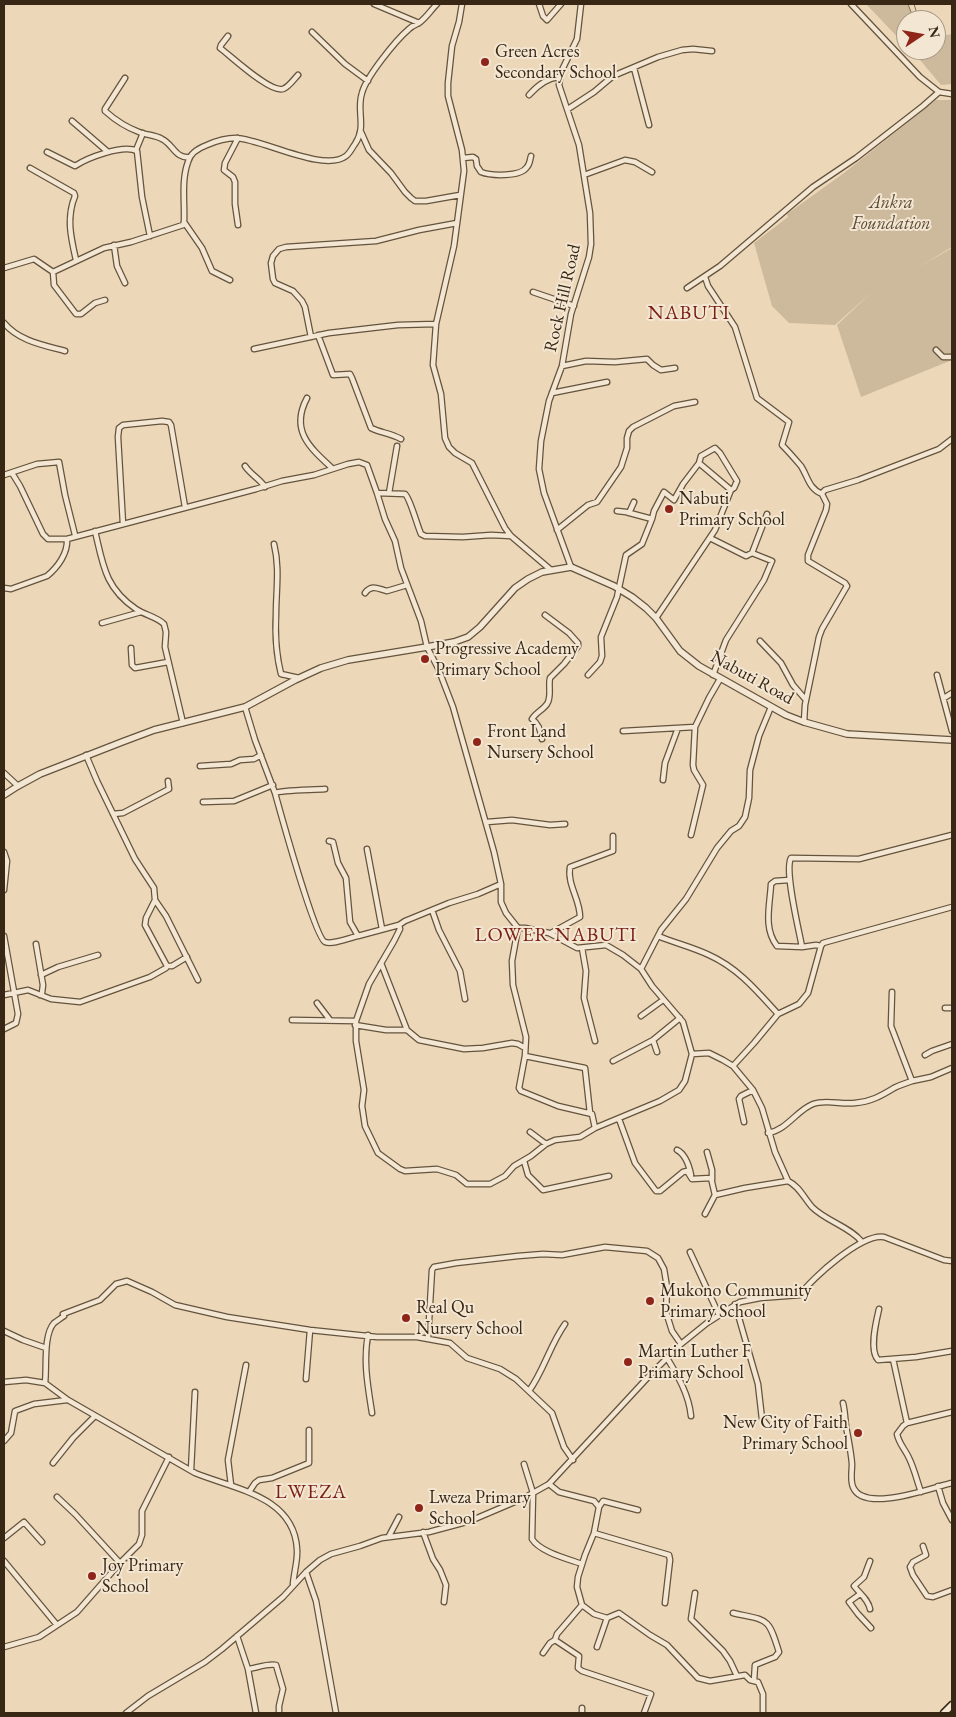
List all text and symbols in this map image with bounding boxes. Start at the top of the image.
north arrow [896,10,946,60]
text: N [925,25,945,39]
place label: Green Acres Secondary School [495,41,616,84]
marker: Green Acres Secondary School [479,56,491,68]
park label: Ankra Foundation [851,192,931,234]
street label: Rock Hill Road [540,242,586,354]
district label: NABUTI [647,302,731,326]
place label: Nabuti Primary School [679,488,785,530]
marker: Nabuti Primary School [663,503,675,515]
place label: Progressive Academy Primary School [435,638,579,681]
street label: Nabuti Road [707,646,797,710]
marker: Progressive Academy Primary School [419,653,431,665]
place label: Front Land Nursery School [487,721,594,764]
marker: Front Land Nursery School [471,736,483,748]
district label: LOWER NABUTI [473,924,639,948]
place label: Mukono Community Primary School [660,1280,812,1322]
marker: Mukono Community Primary School [644,1295,656,1307]
place label: Real Qu Nursery School [416,1297,523,1340]
marker: Real Qu Nursery School [400,1312,412,1324]
place label: Martin Luther F Primary School [638,1341,751,1384]
marker: Martin Luther F Primary School [622,1356,634,1368]
place label: New City of Faith Primary School [723,1412,848,1455]
marker: New City of Faith Primary School [852,1427,864,1439]
district label: LWEZA [274,1481,348,1505]
place label: Lweza Primary School [429,1487,531,1530]
marker: Lweza Primary School [413,1502,425,1514]
place label: Joy Primary School [102,1555,184,1598]
marker: Joy Primary School [86,1570,98,1582]

